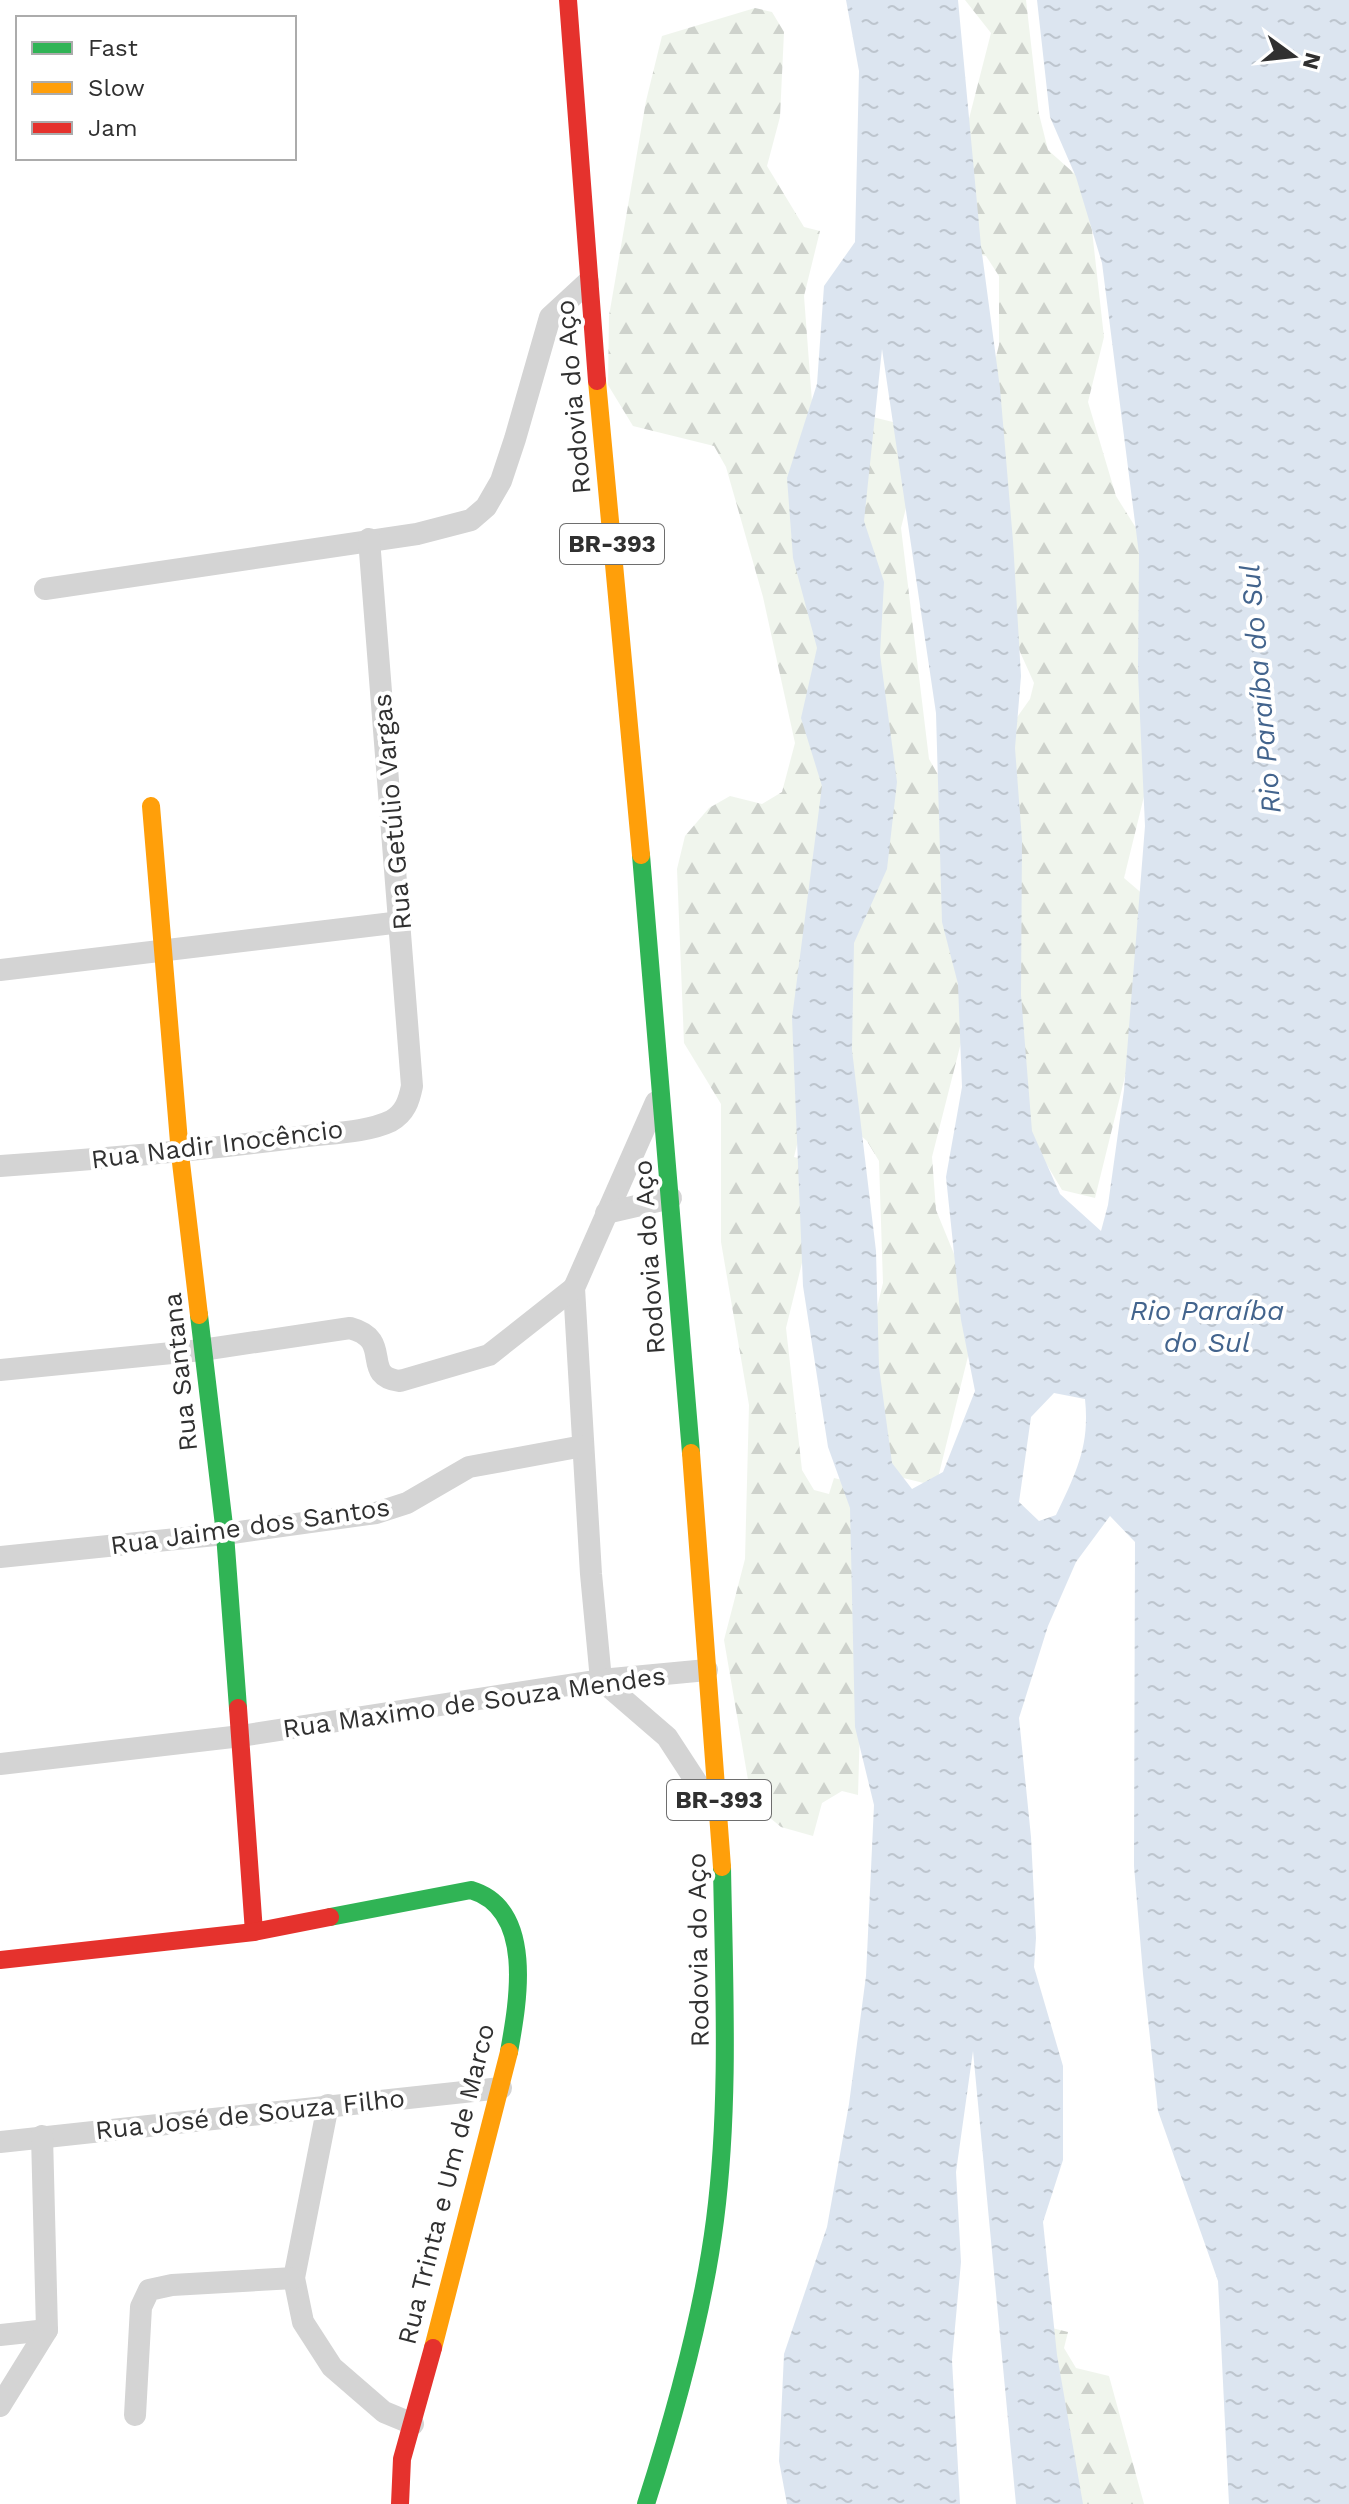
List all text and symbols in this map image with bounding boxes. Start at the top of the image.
legend [16,16,296,160]
north arrow [1253,16,1333,96]
text: Fast [88,34,138,62]
text: N [1298,50,1326,72]
text: Slow [88,74,145,102]
text: Jam [88,114,138,142]
street label: Rodovia do Aço [550,299,596,495]
road number: BR-393 [560,524,664,564]
water label: Rio Paraíba do Sul [1233,563,1288,815]
street label: Rua Getúlio Vargas [367,693,417,931]
street label: Rua Nadir Inocêncio [89,1114,345,1174]
street label: Rodovia do Aço [627,1159,671,1355]
street label: Rua Santana [157,1291,203,1453]
water label: Rio Paraíba do Sul [1130,1294,1284,1359]
street label: Rua Jaime dos Santos [108,1492,392,1560]
street label: Rua Maximo de Souza Mendes [281,1660,667,1744]
road number: BR-393 [667,1780,771,1820]
street label: Rodovia do Aço [681,1852,715,2048]
street label: Rua Trinta e Um de Marco [392,2020,500,2348]
street label: Rua José de Souza Filho [94,2083,406,2145]

